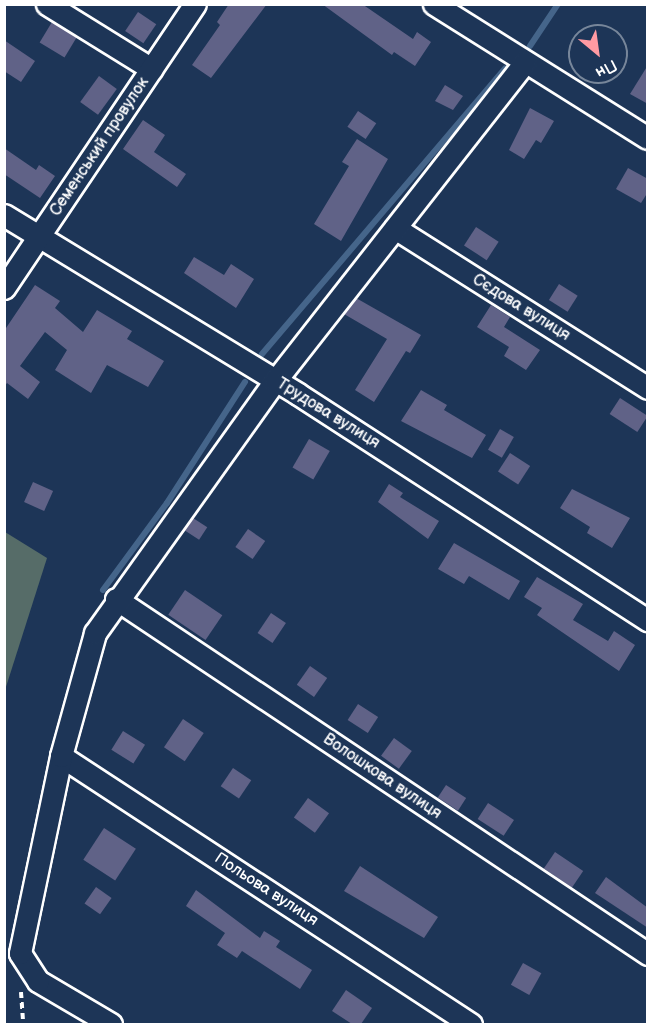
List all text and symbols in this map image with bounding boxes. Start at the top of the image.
north arrow [568,24,628,84]
text: Пн [592,55,620,82]
street label: Семенський провулок [46,74,154,220]
street label: Сєдова вулиця [469,270,573,346]
street label: Трудова вулиця [273,375,383,453]
street label: Волошкова вулиця [319,730,445,824]
street label: Польова вулиця [211,849,321,931]

